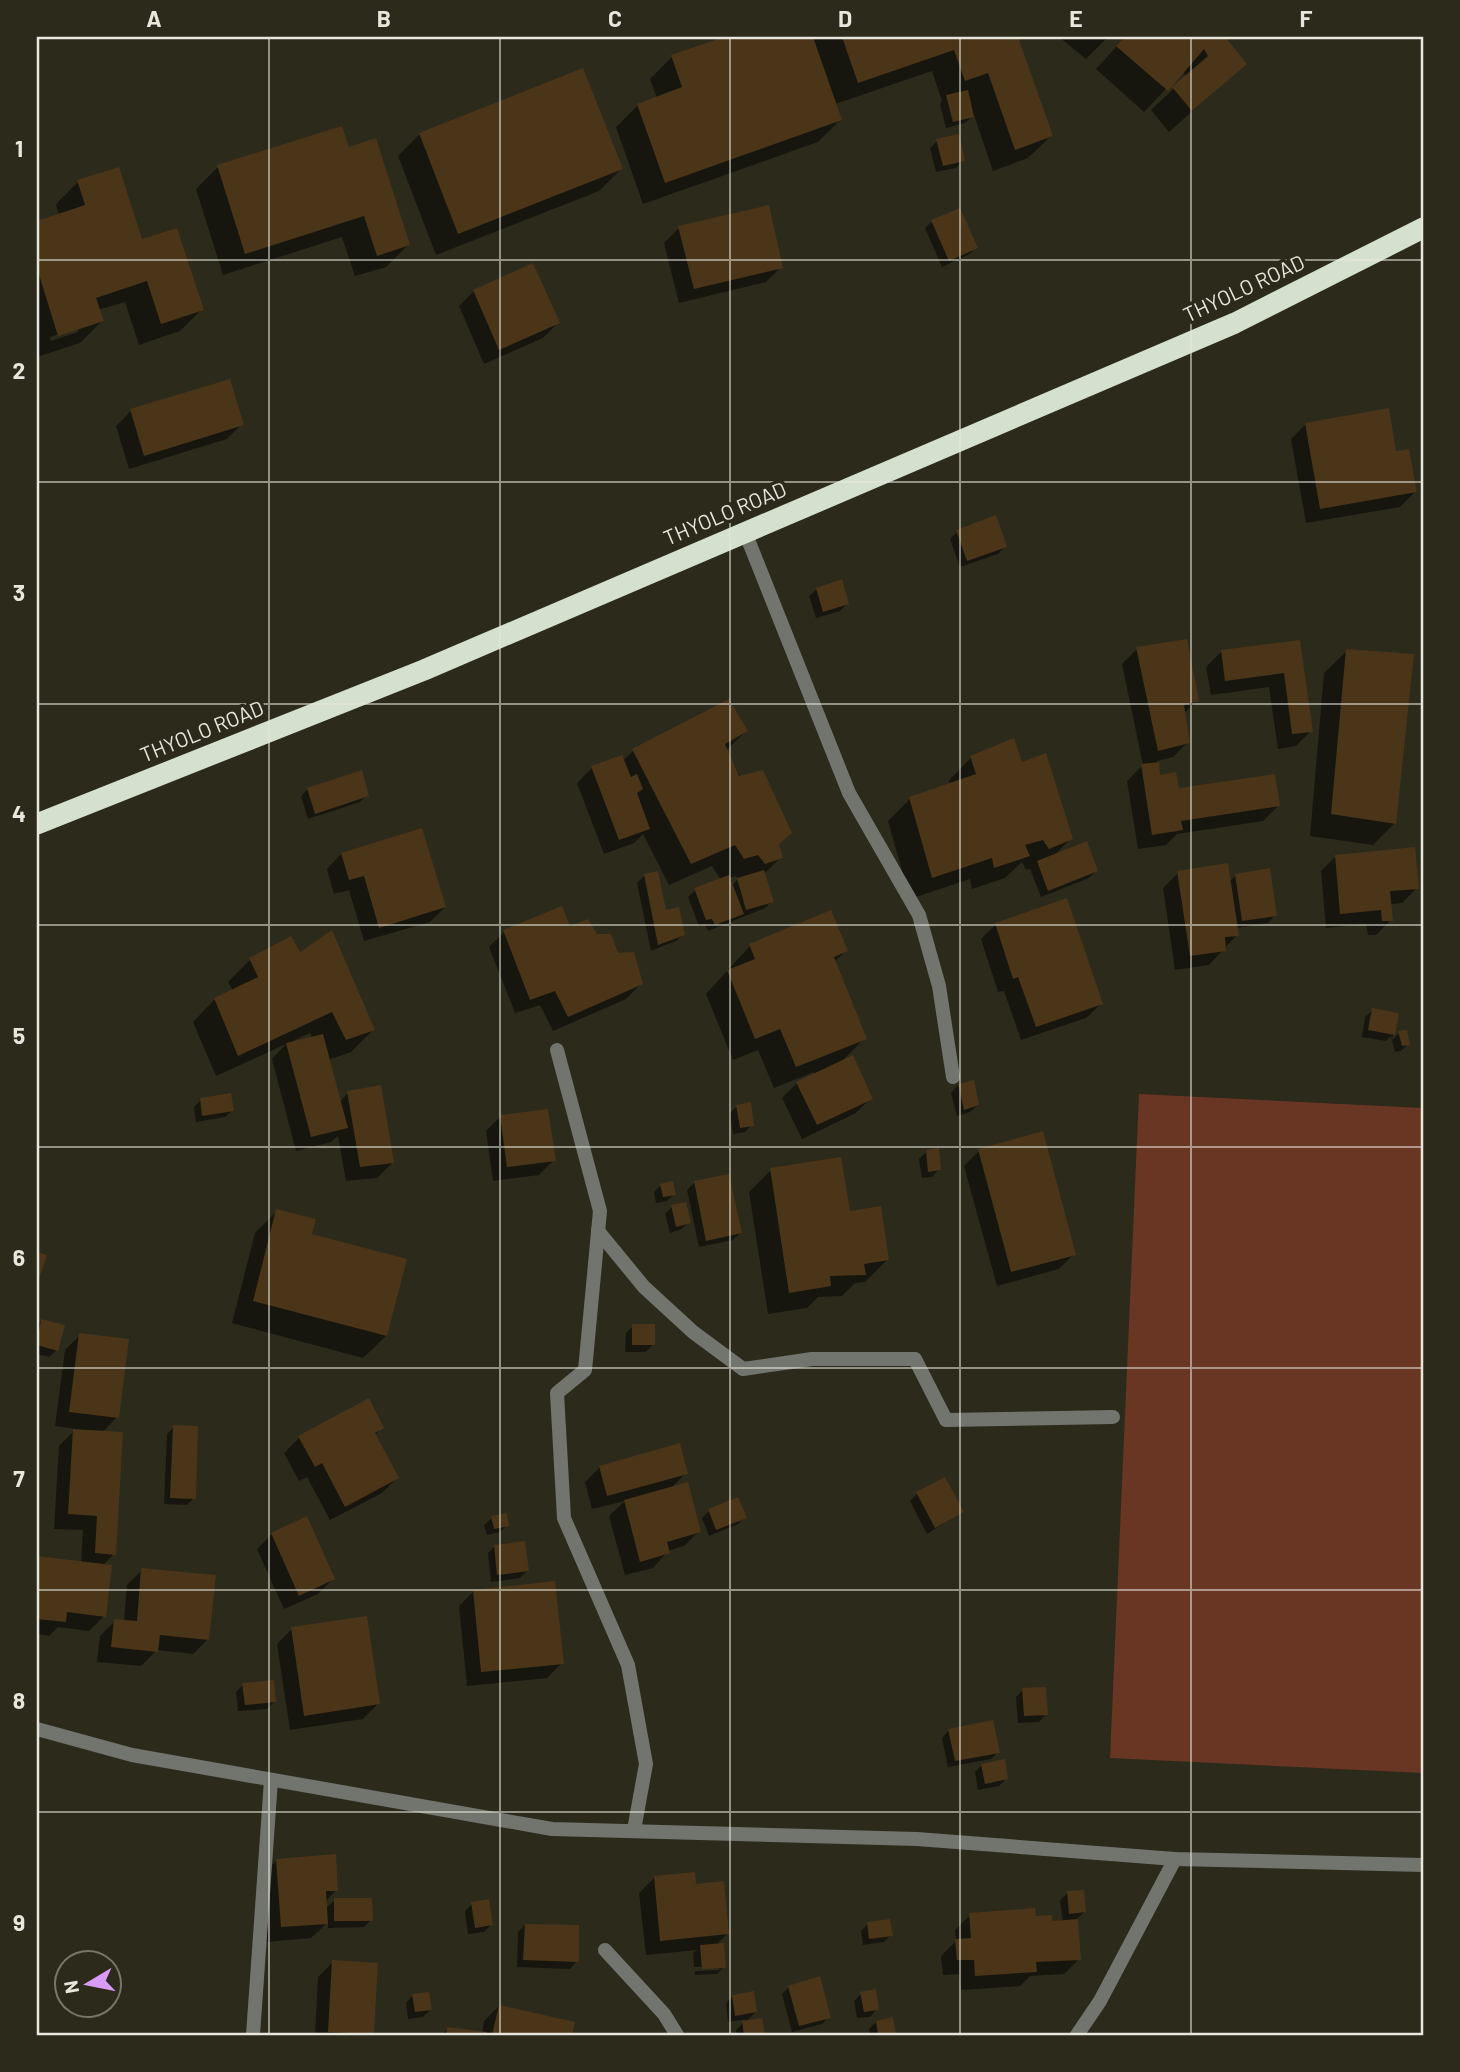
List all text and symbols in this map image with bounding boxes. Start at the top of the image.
text: A [146,4,162,32]
text: B [377,4,391,32]
text: C [608,4,622,32]
text: D [838,4,852,32]
text: E [1069,4,1083,32]
text: F [1300,4,1313,32]
text: 1 [15,134,23,162]
street label: THYOLO ROAD [1179,249,1308,327]
text: 2 [13,356,25,384]
street label: THYOLO ROAD [659,476,790,550]
text: 3 [13,578,25,606]
street label: THYOLO ROAD [136,695,267,767]
text: 4 [12,799,26,827]
text: 5 [13,1021,25,1049]
text: 6 [13,1243,25,1271]
text: 7 [13,1464,25,1492]
text: 8 [13,1686,25,1714]
text: 9 [13,1908,25,1936]
north arrow [52,1950,122,2020]
text: N [58,1979,83,1995]

